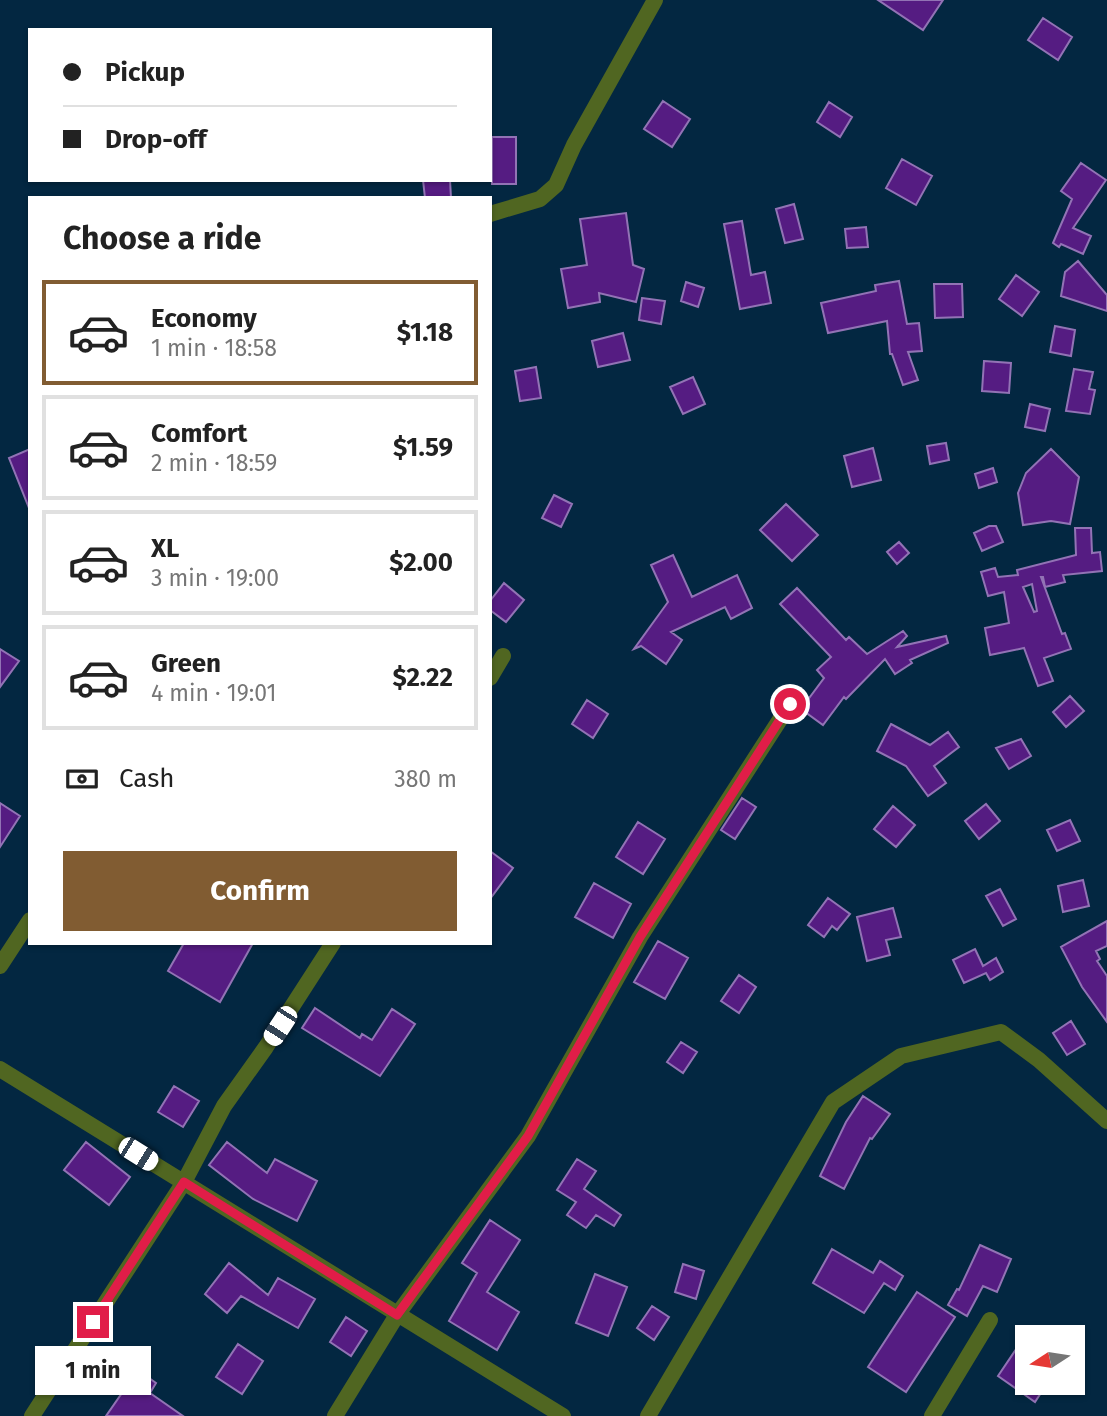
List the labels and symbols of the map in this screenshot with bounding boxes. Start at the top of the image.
route start [774,688,806,720]
car [260,1003,301,1049]
car [115,1134,162,1174]
route end [77,1306,109,1338]
north arrow [1015,1325,1085,1395]
callout: 1 min [35,1346,151,1396]

